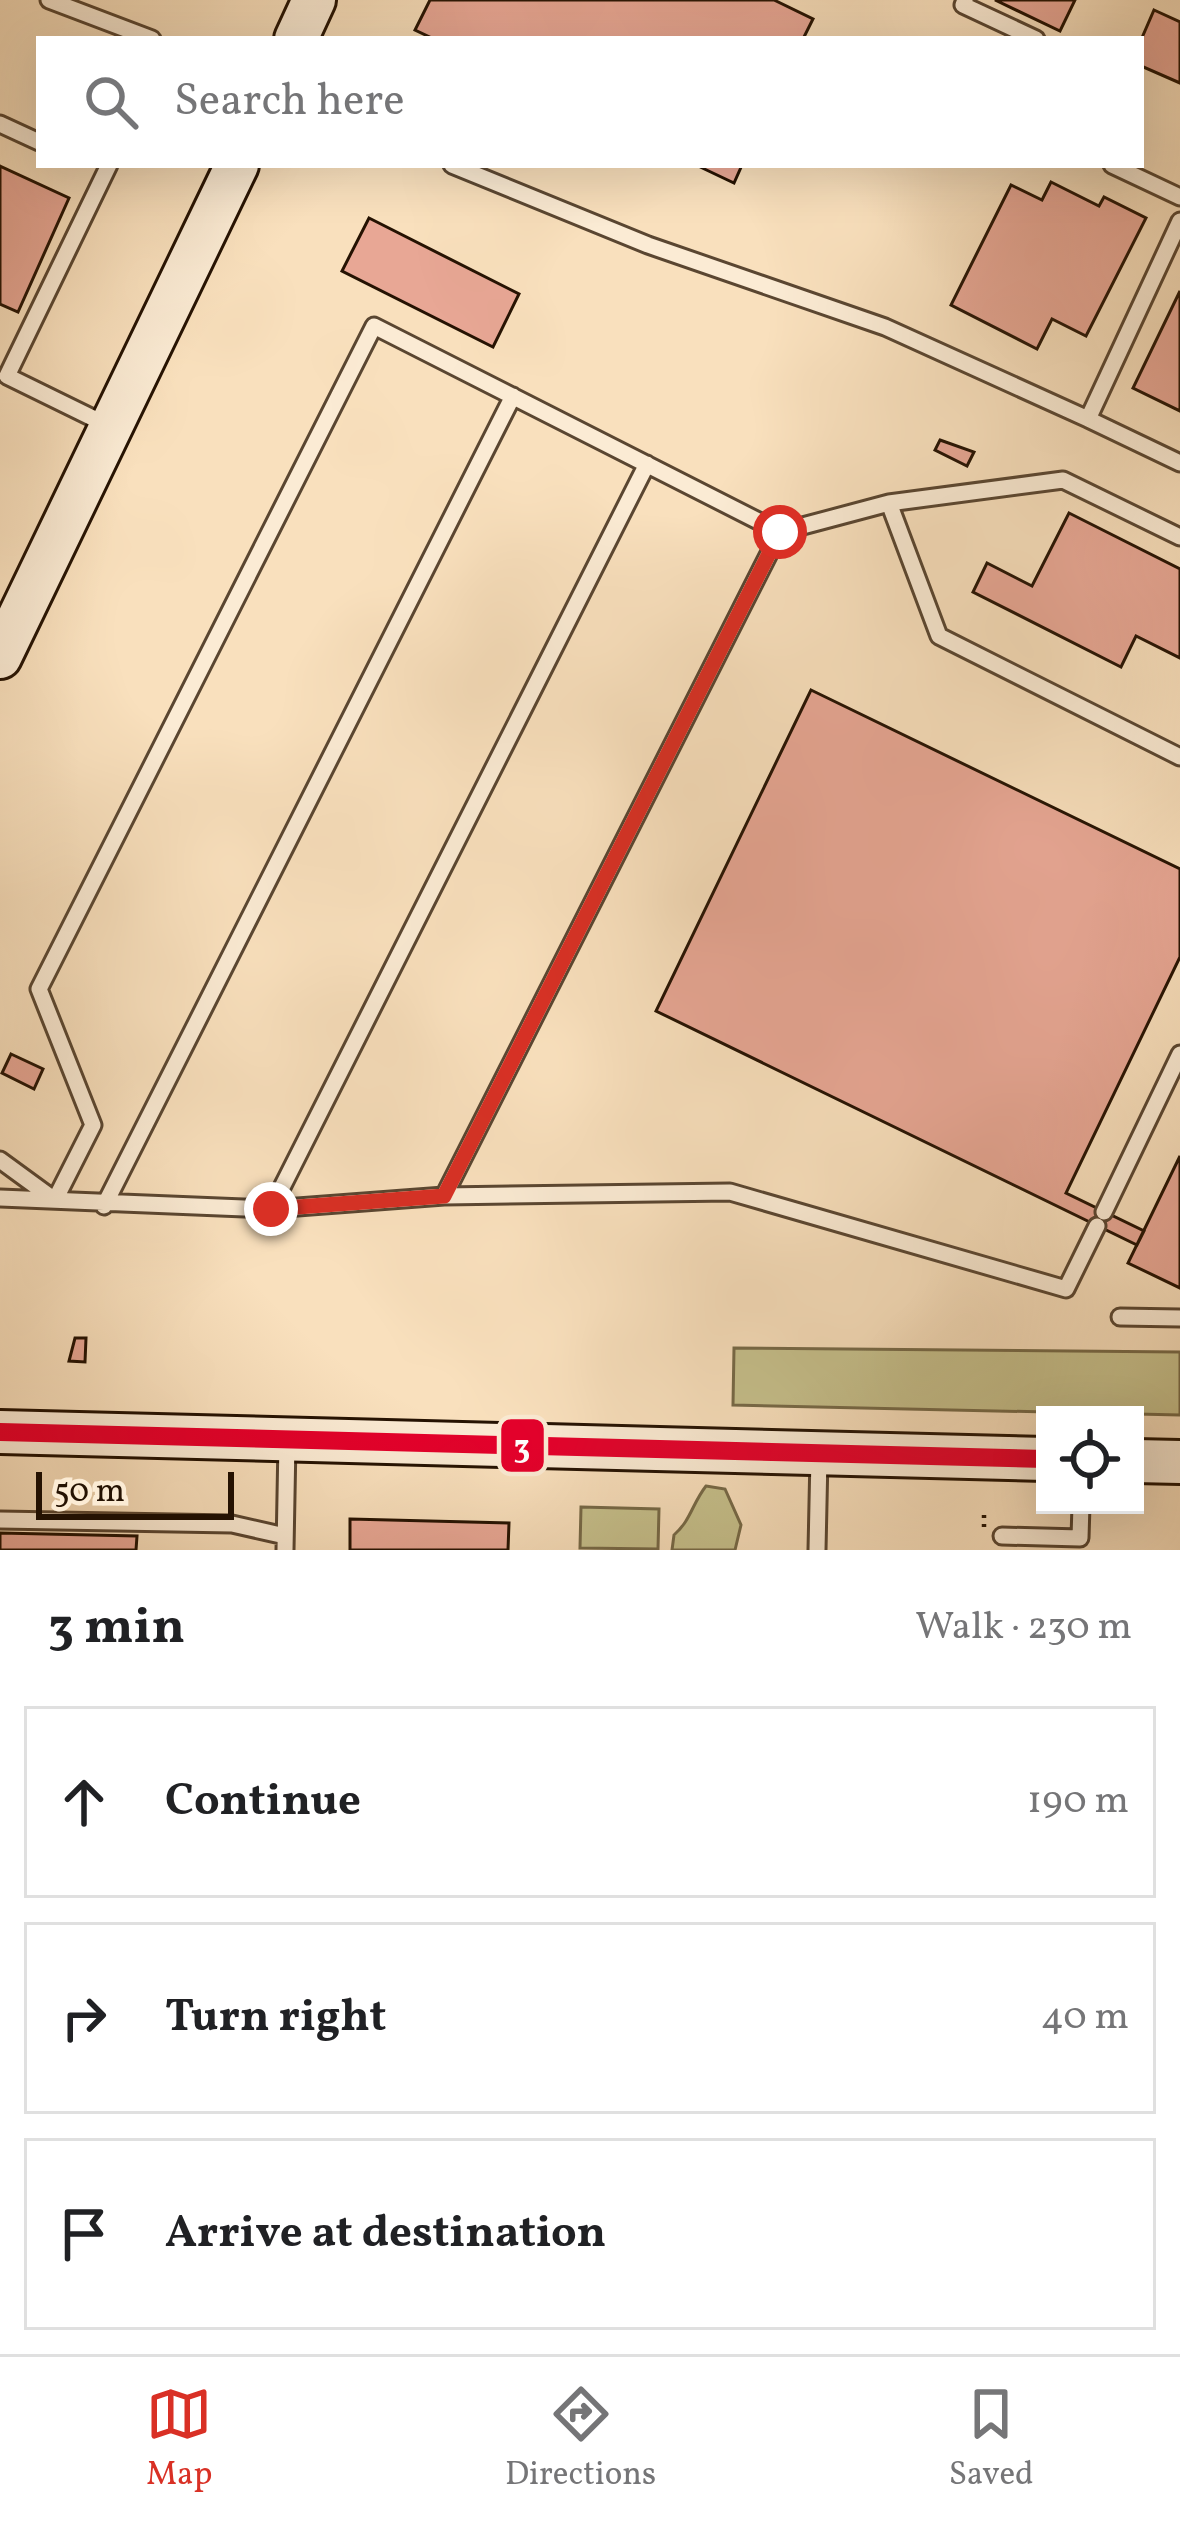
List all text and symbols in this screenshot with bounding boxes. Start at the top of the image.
search box [36,36,1144,168]
icon: search [78,69,144,135]
text: Search here [174,71,405,134]
route start [753,505,807,559]
route end [244,1182,298,1236]
map controls [1036,1406,1144,1514]
button: locate [1036,1406,1144,1514]
line badge: 3 [499,1417,546,1474]
text: 3 [514,1426,530,1472]
scale bar [36,1466,234,1519]
text: 50 m [54,1470,125,1516]
text: 3 min [48,1593,185,1664]
text: Walk · 230 m [915,1601,1132,1655]
icon: ahead [51,1769,117,1835]
text: Continue [165,1771,361,1834]
text: 190 m [1027,1775,1129,1829]
icon: right [51,1985,117,2051]
text: Turn right [165,1987,386,2050]
text: 40 m [1041,1991,1129,2045]
icon: arrive [51,2201,117,2267]
text: Arrive at destination [165,2203,606,2266]
tab: Map [146,2381,212,2499]
tab: Directions [505,2381,656,2499]
tab: Saved [949,2381,1034,2499]

